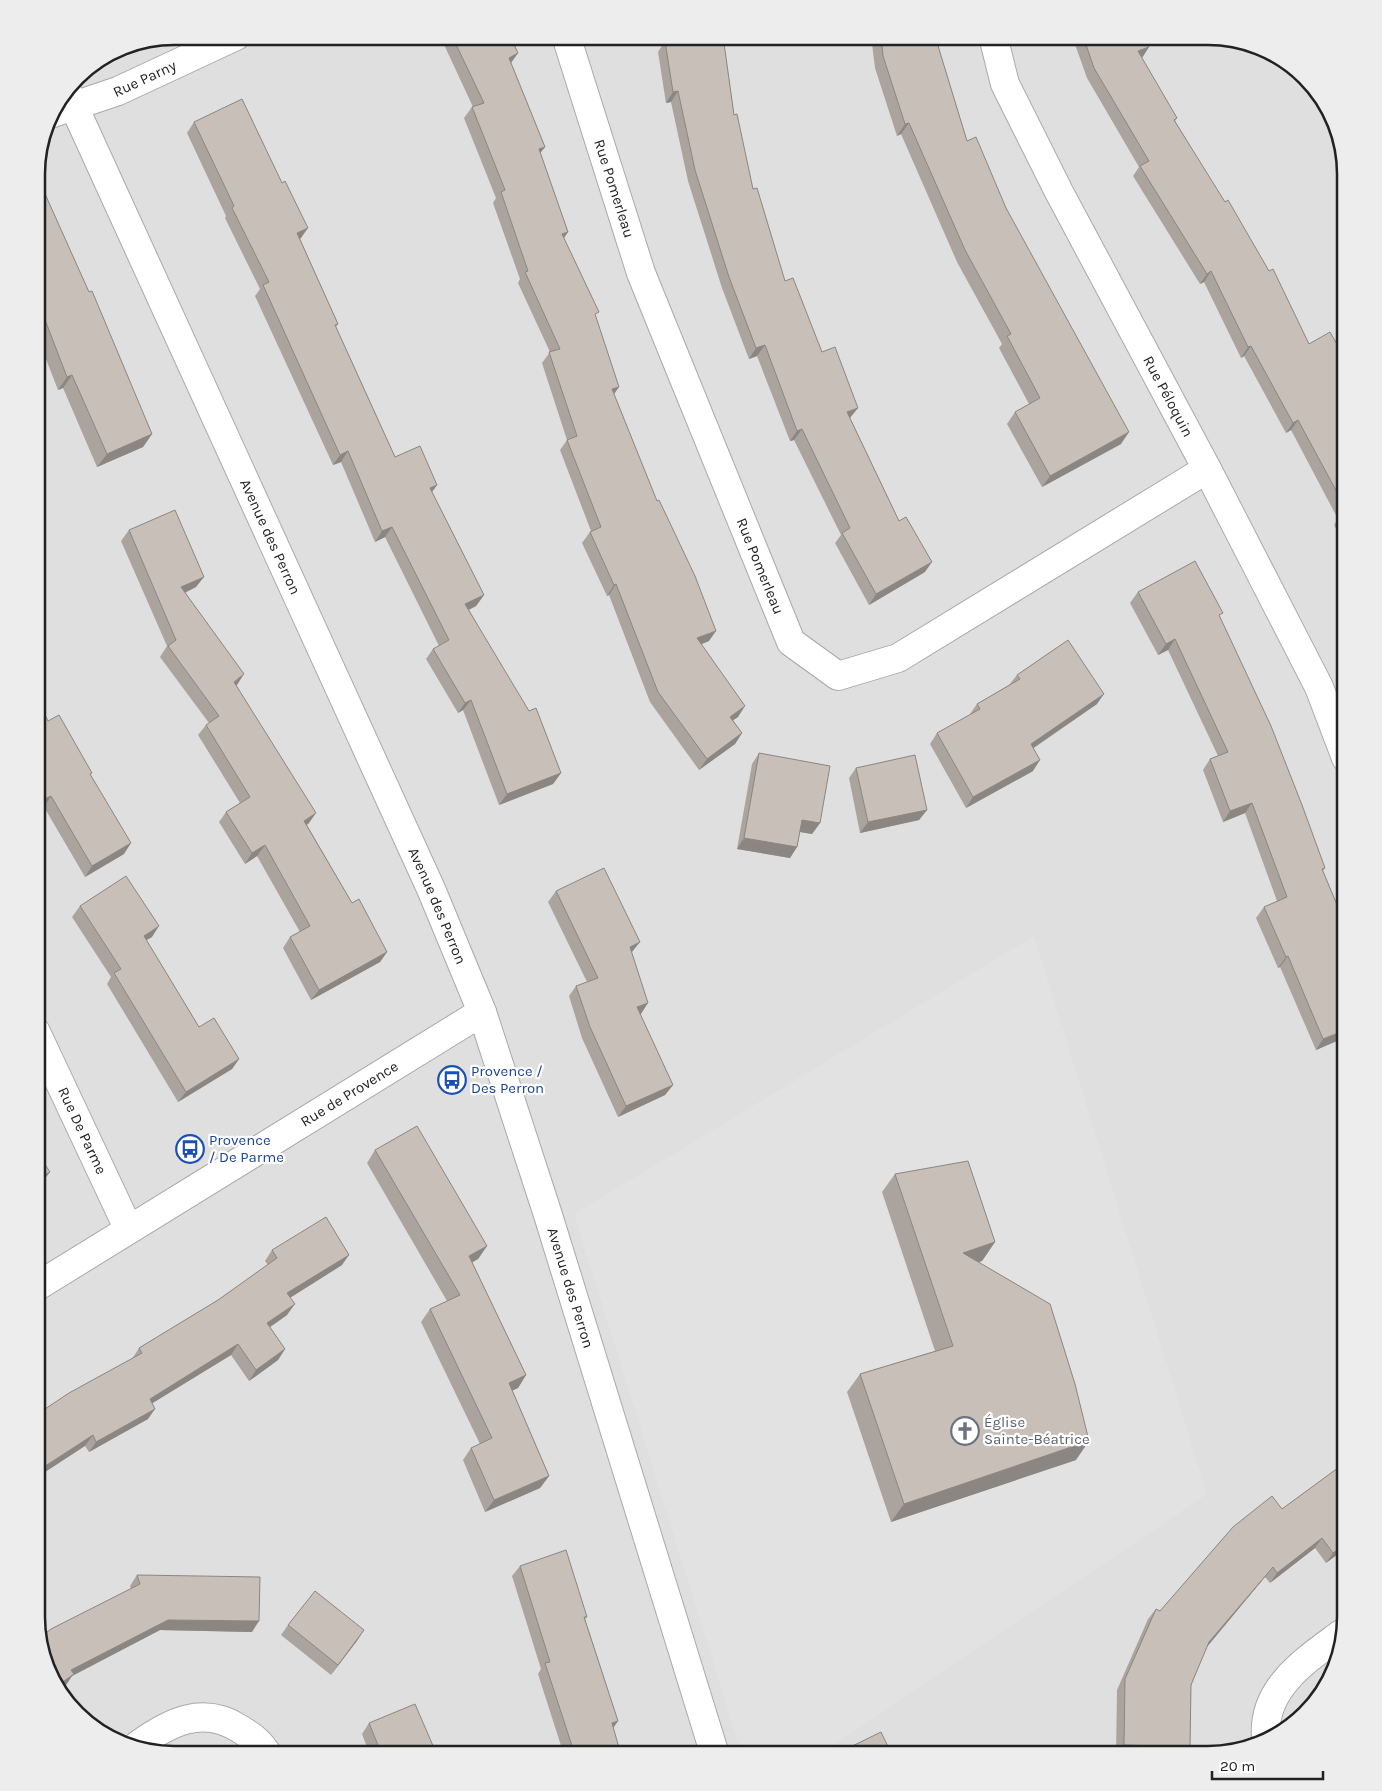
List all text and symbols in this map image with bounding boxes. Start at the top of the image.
street label: Rue Parny [110,56,179,101]
street label: Rue Pomerleau [590,137,638,240]
street label: Rue Péloquin [1139,353,1197,440]
street label: Avenue des Perron [236,476,305,597]
street label: Rue Pomerleau [733,515,788,617]
street label: Avenue des Perron [404,845,470,967]
street label: Rue de Provence [297,1057,401,1131]
place label: Provence / Des Perron [471,1062,544,1097]
bus stop icon: Provence / Des Perron [437,1065,467,1095]
street label: Rue De Parme [54,1084,111,1177]
place label: Provence / De Parme [209,1131,284,1166]
bus stop icon: Provence / De Parme [175,1134,205,1164]
street label: Avenue des Perron [543,1225,598,1350]
place label: Église Sainte-Béatrice [984,1413,1090,1448]
church icon: Église Sainte-Béatrice [950,1416,980,1446]
scale bar [1212,1748,1323,1780]
text: 20 m [1220,1757,1255,1775]

